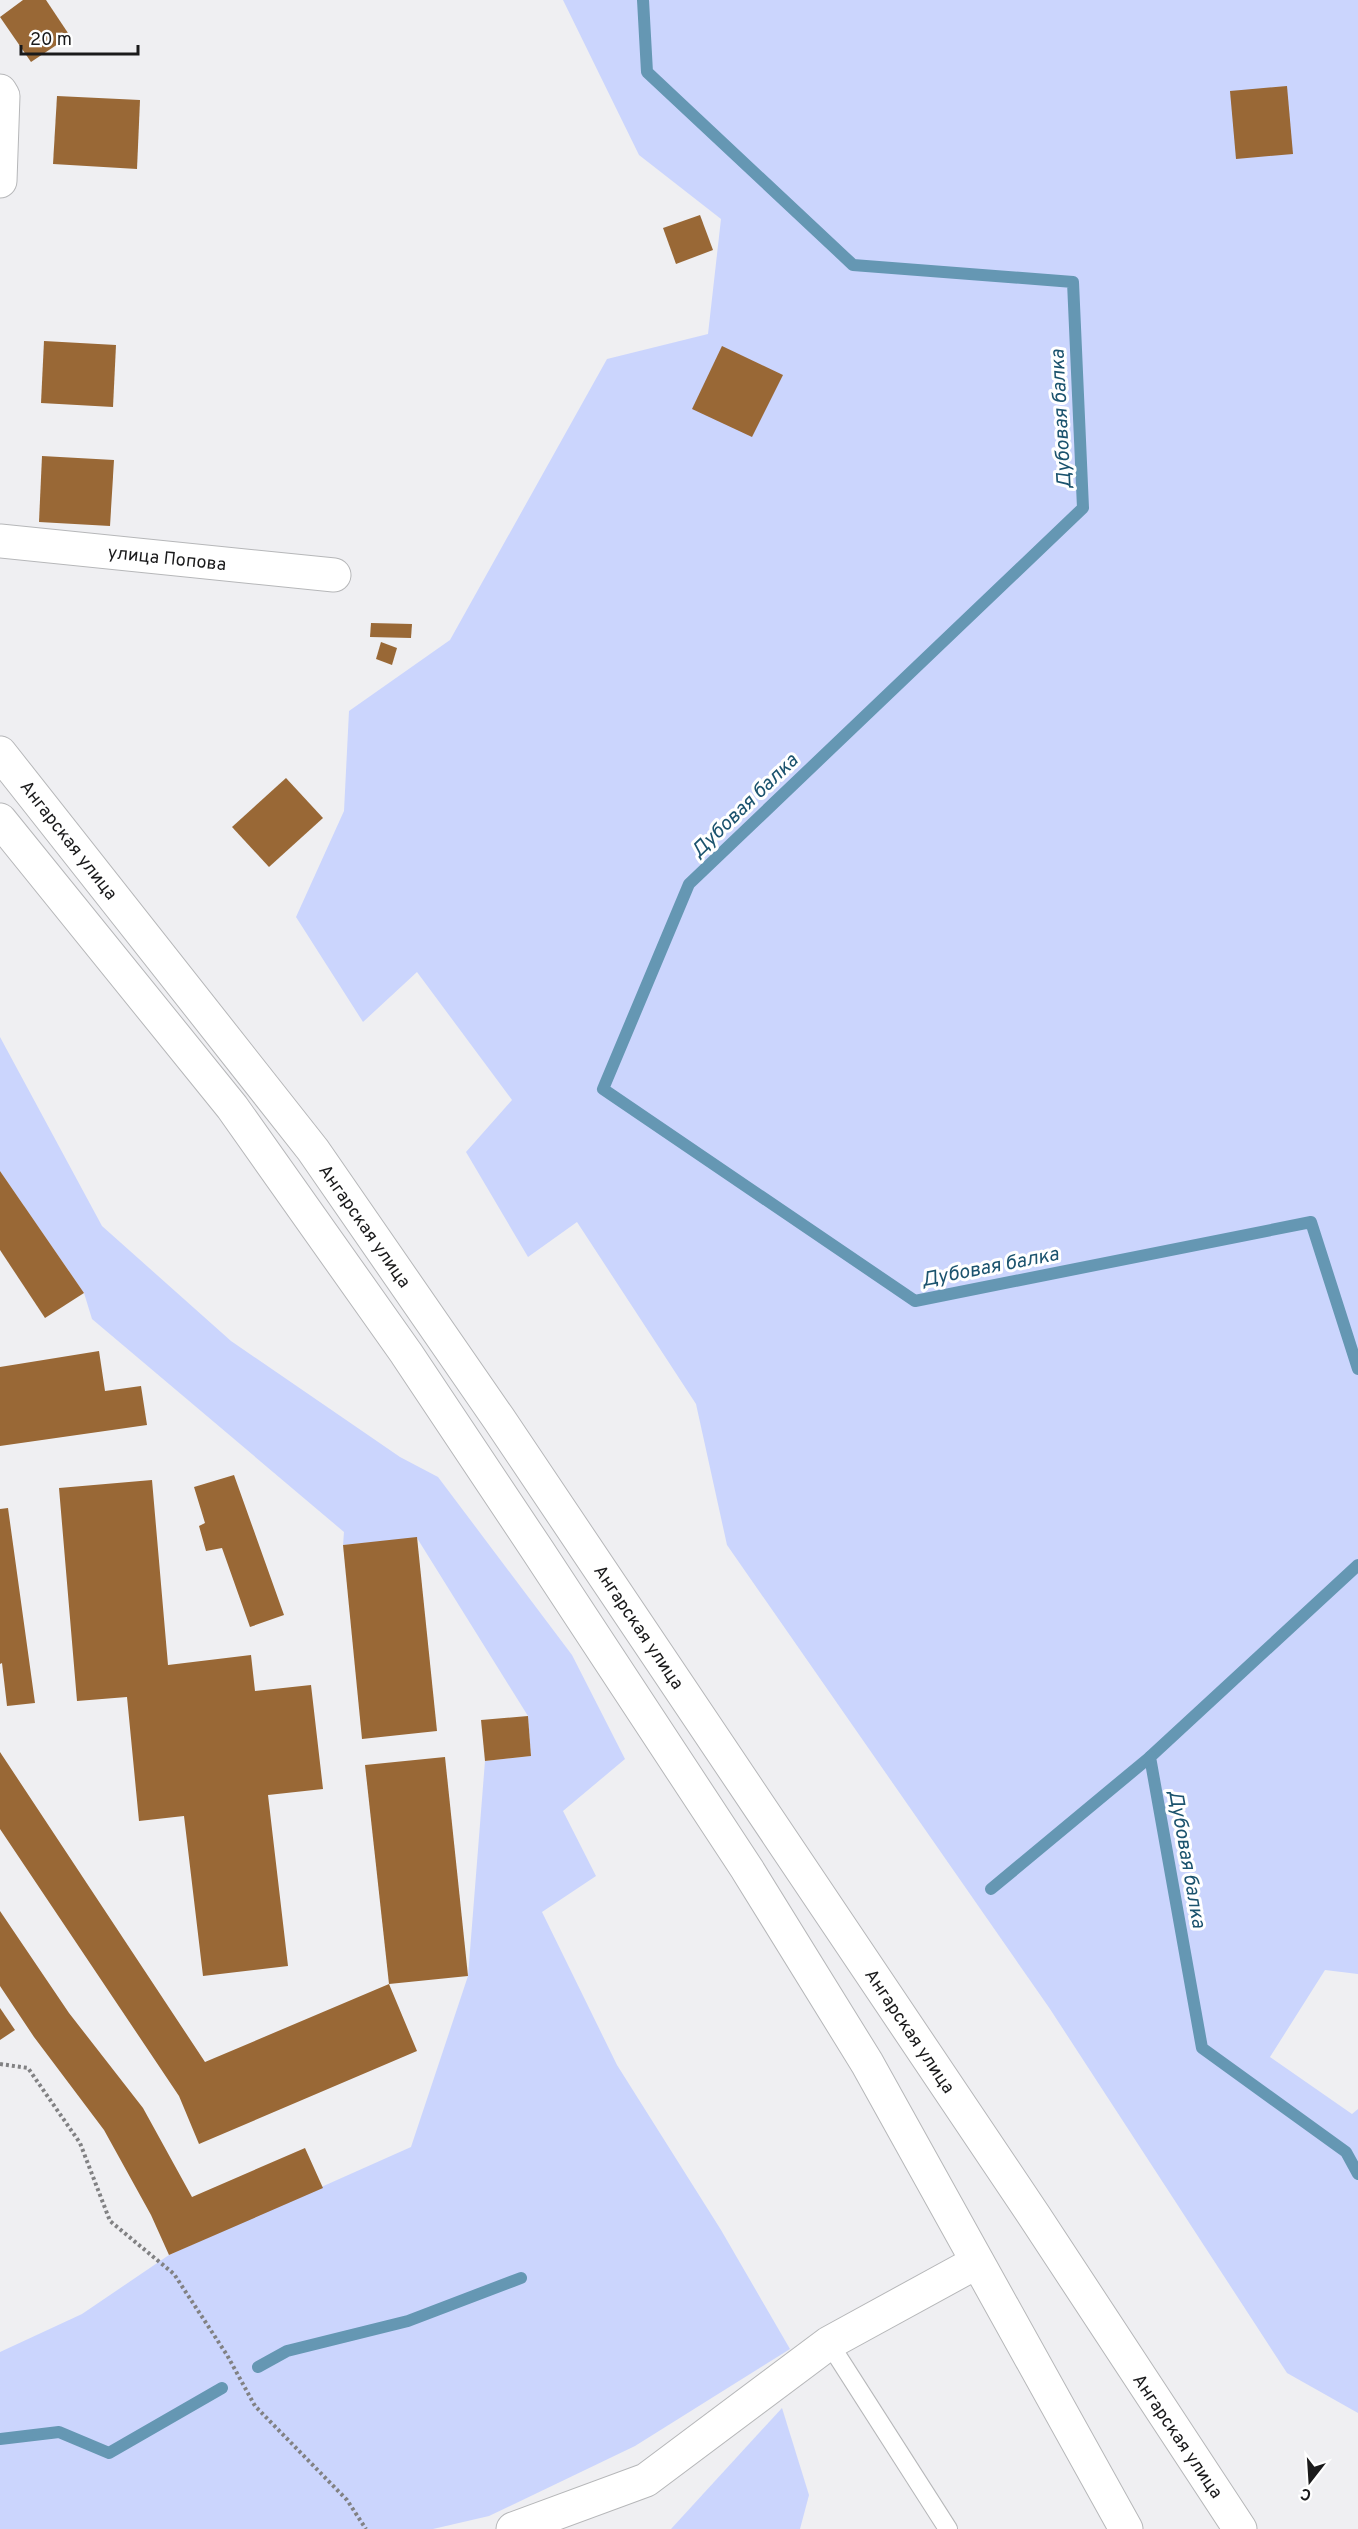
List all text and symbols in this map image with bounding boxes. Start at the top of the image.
scale bar [21,18,138,56]
text: 20 m [30,29,72,52]
water label: Дубовая балка [1045,348,1079,489]
street label: улица Попова [106,542,227,577]
water label: Дубовая балка [686,748,805,864]
street label: Ангарская улица [14,777,122,905]
street label: Ангарская улица [313,1161,415,1293]
water label: Дубовая балка [919,1242,1062,1294]
street label: Ангарская улица [588,1561,688,1695]
water label: Дубовая балка [1161,1788,1211,1931]
street label: Ангарская улица [859,1965,959,2099]
street label: Ангарская улица [1127,2370,1227,2504]
north arrow [1280,2451,1340,2511]
text: С [1298,2482,1314,2504]

